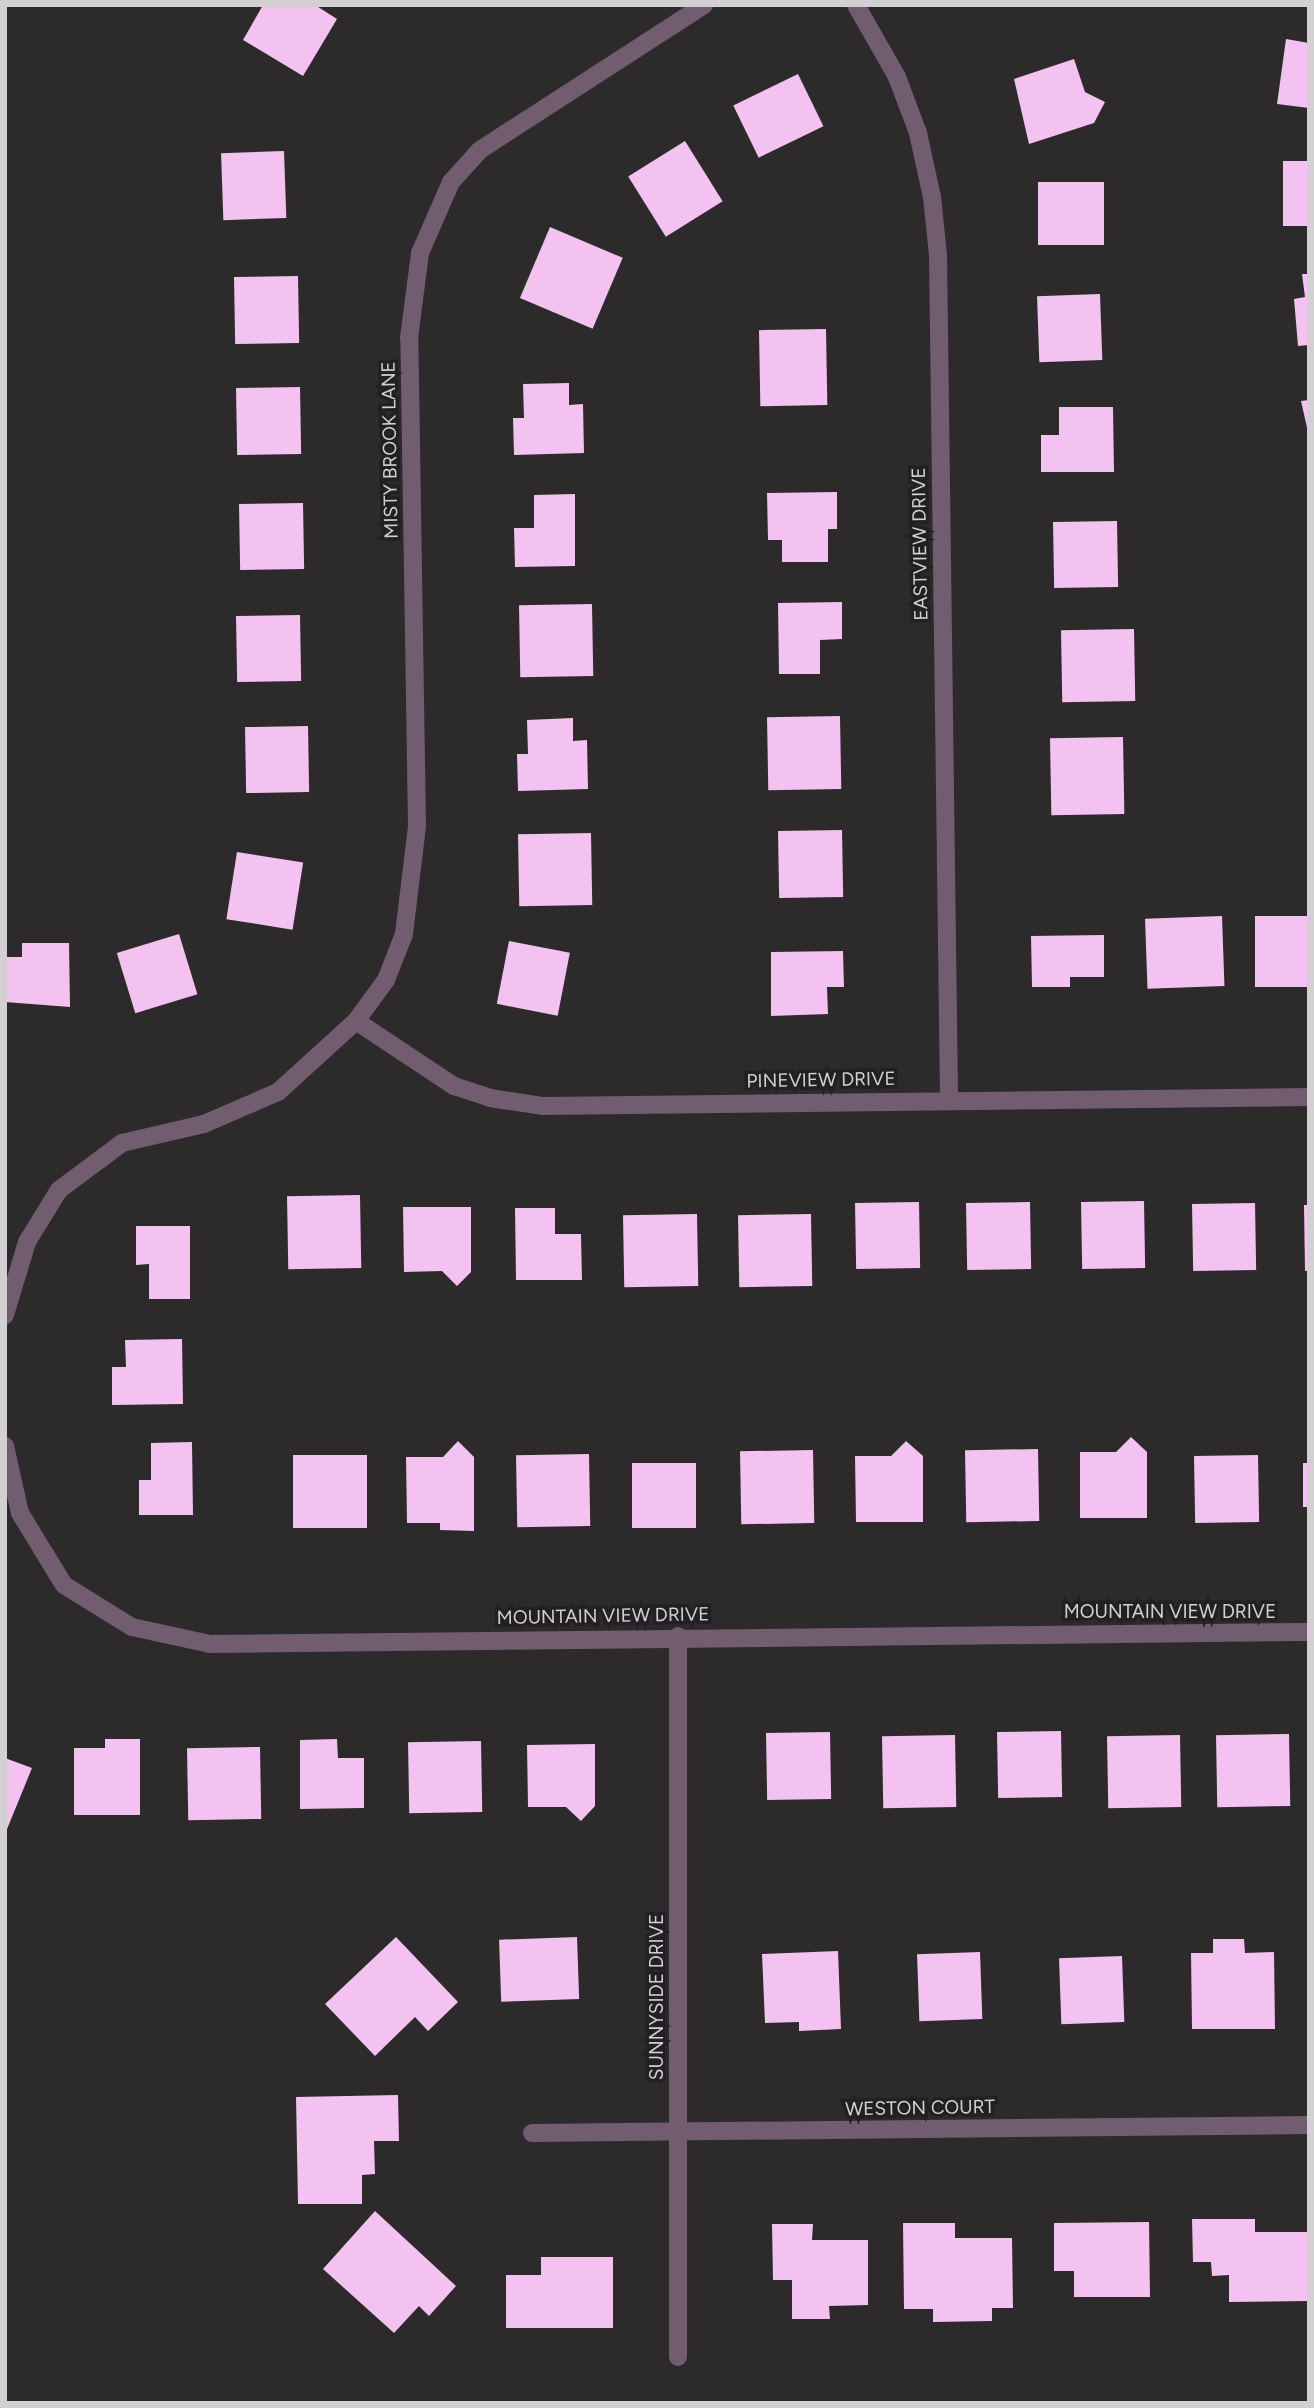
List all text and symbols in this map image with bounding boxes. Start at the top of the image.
street label: MISTY BROOK LANE [377,361,403,539]
street label: EASTVIEW DRIVE [907,467,933,621]
street label: PINEVIEW DRIVE [746,1067,896,1093]
street label: MOUNTAIN VIEW DRIVE [1064,1601,1276,1623]
street label: MOUNTAIN VIEW DRIVE [497,1603,709,1629]
street label: SUNNYSIDE DRIVE [646,1914,668,2080]
street label: WESTON COURT [845,2095,995,2121]

